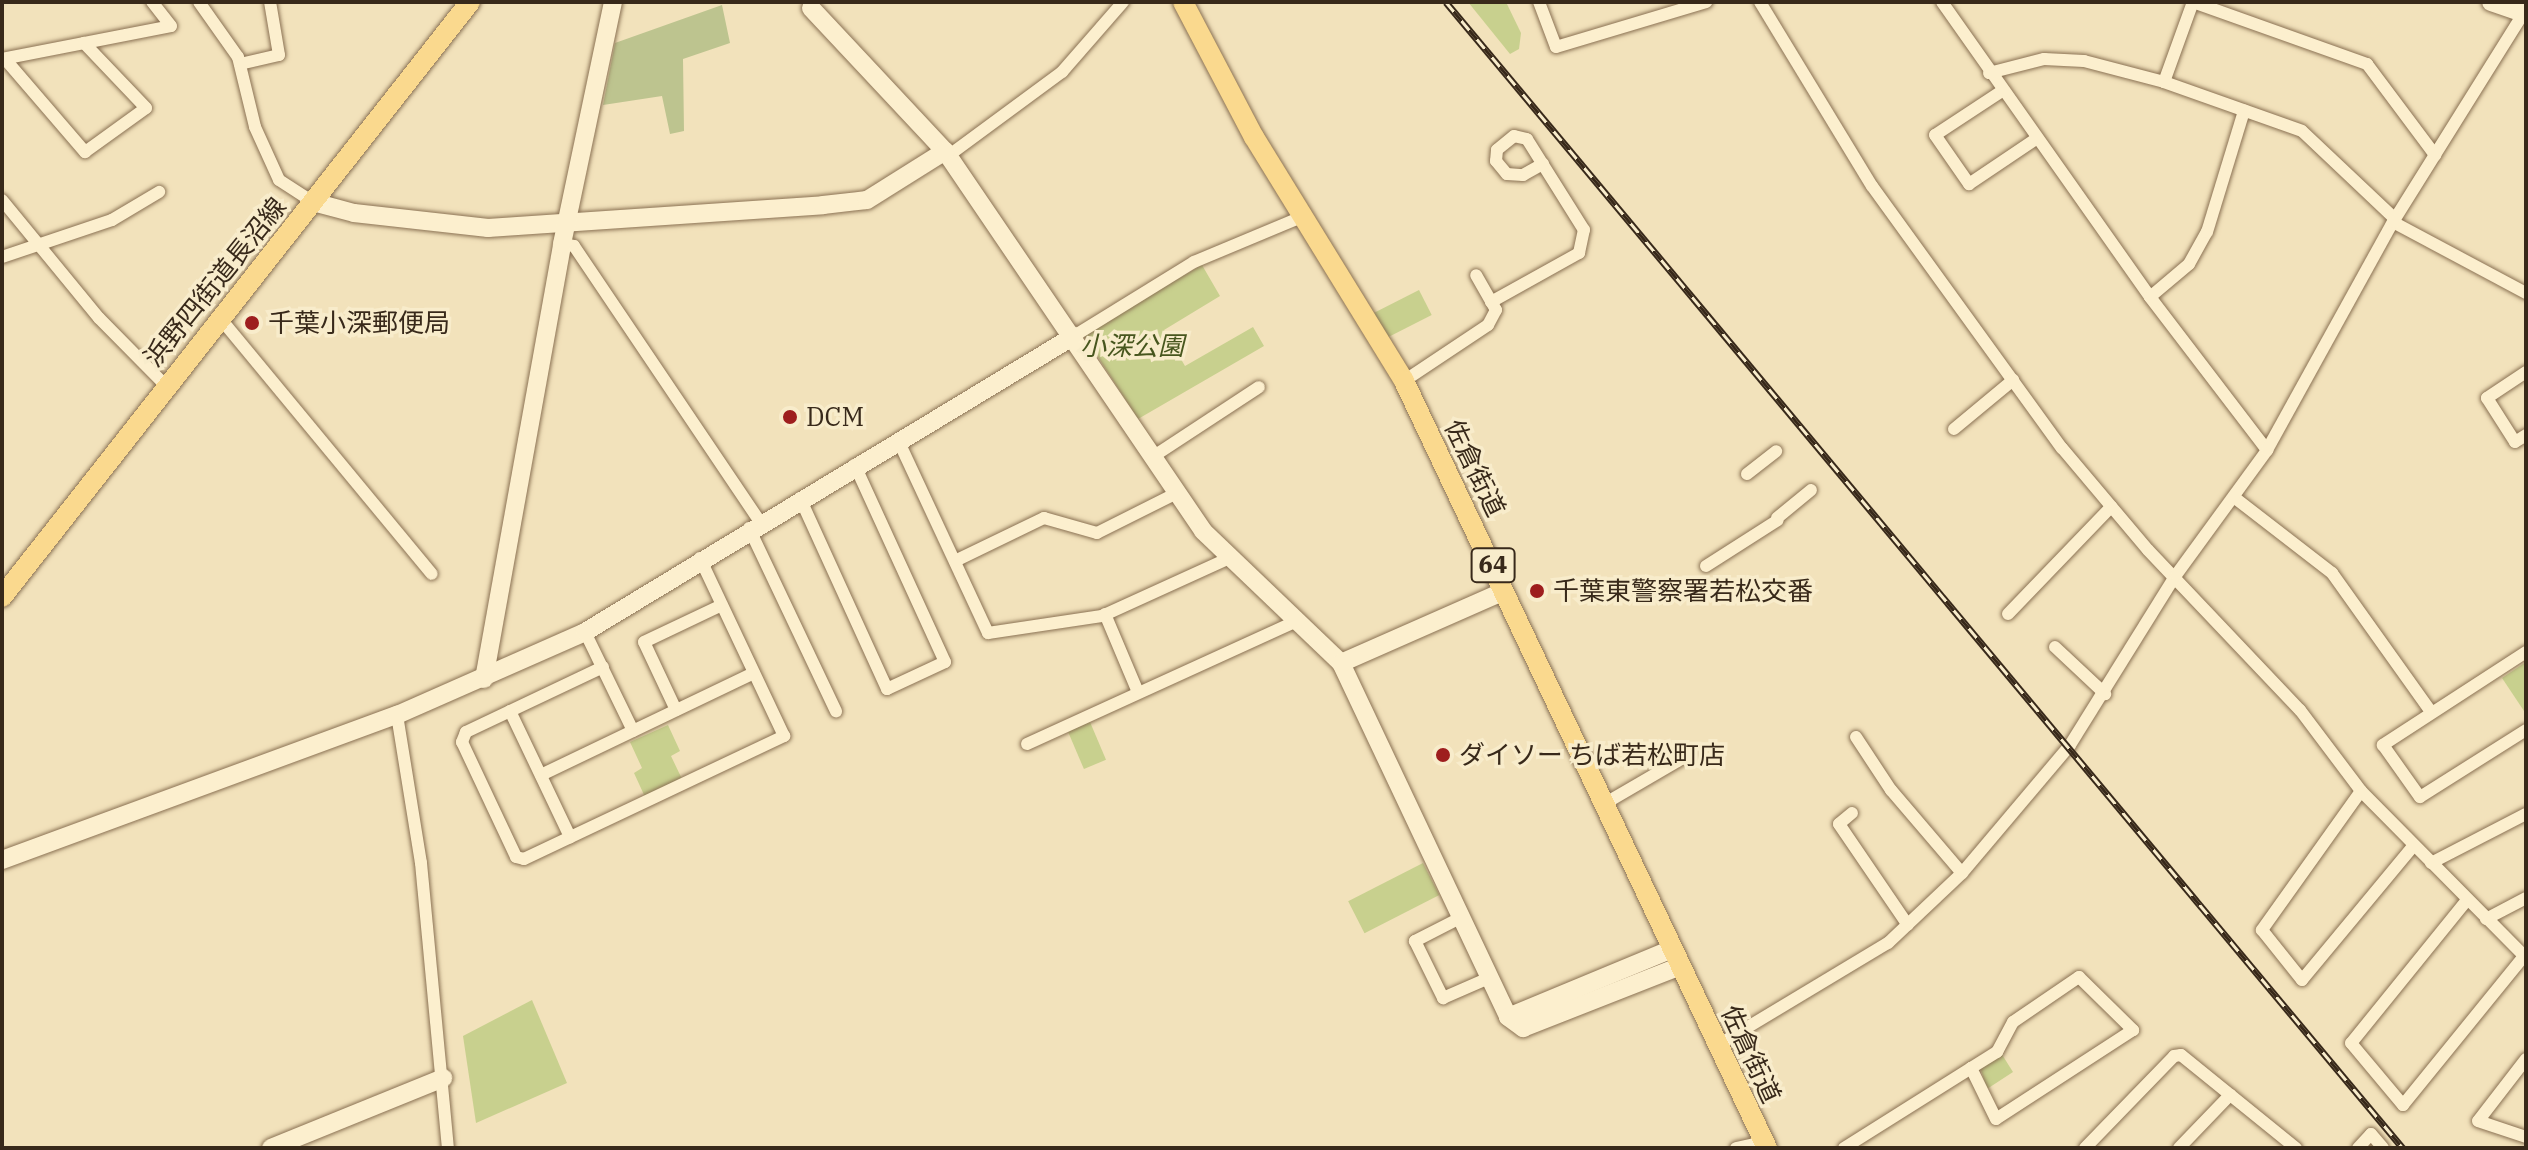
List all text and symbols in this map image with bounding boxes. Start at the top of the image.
street label: 浜野四街道長沼線 [137,191,293,373]
place label: 千葉小深郵便局 [268,307,450,339]
marker: 千葉小深郵便局 [243,314,261,332]
park label: 小深公園 [1080,330,1184,362]
place label: DCM [806,401,864,433]
marker: DCM [781,408,799,426]
street label: 佐倉街道 [1438,414,1512,522]
road number: 64 [1469,545,1517,585]
place label: 千葉東警察署若松交番 [1553,575,1813,607]
marker: 千葉東警察署若松交番 [1528,582,1546,600]
place label: ダイソー ちば若松町店 [1459,739,1725,771]
marker: ダイソー ちば若松町店 [1434,746,1452,764]
street label: 佐倉街道 [1715,1000,1787,1108]

